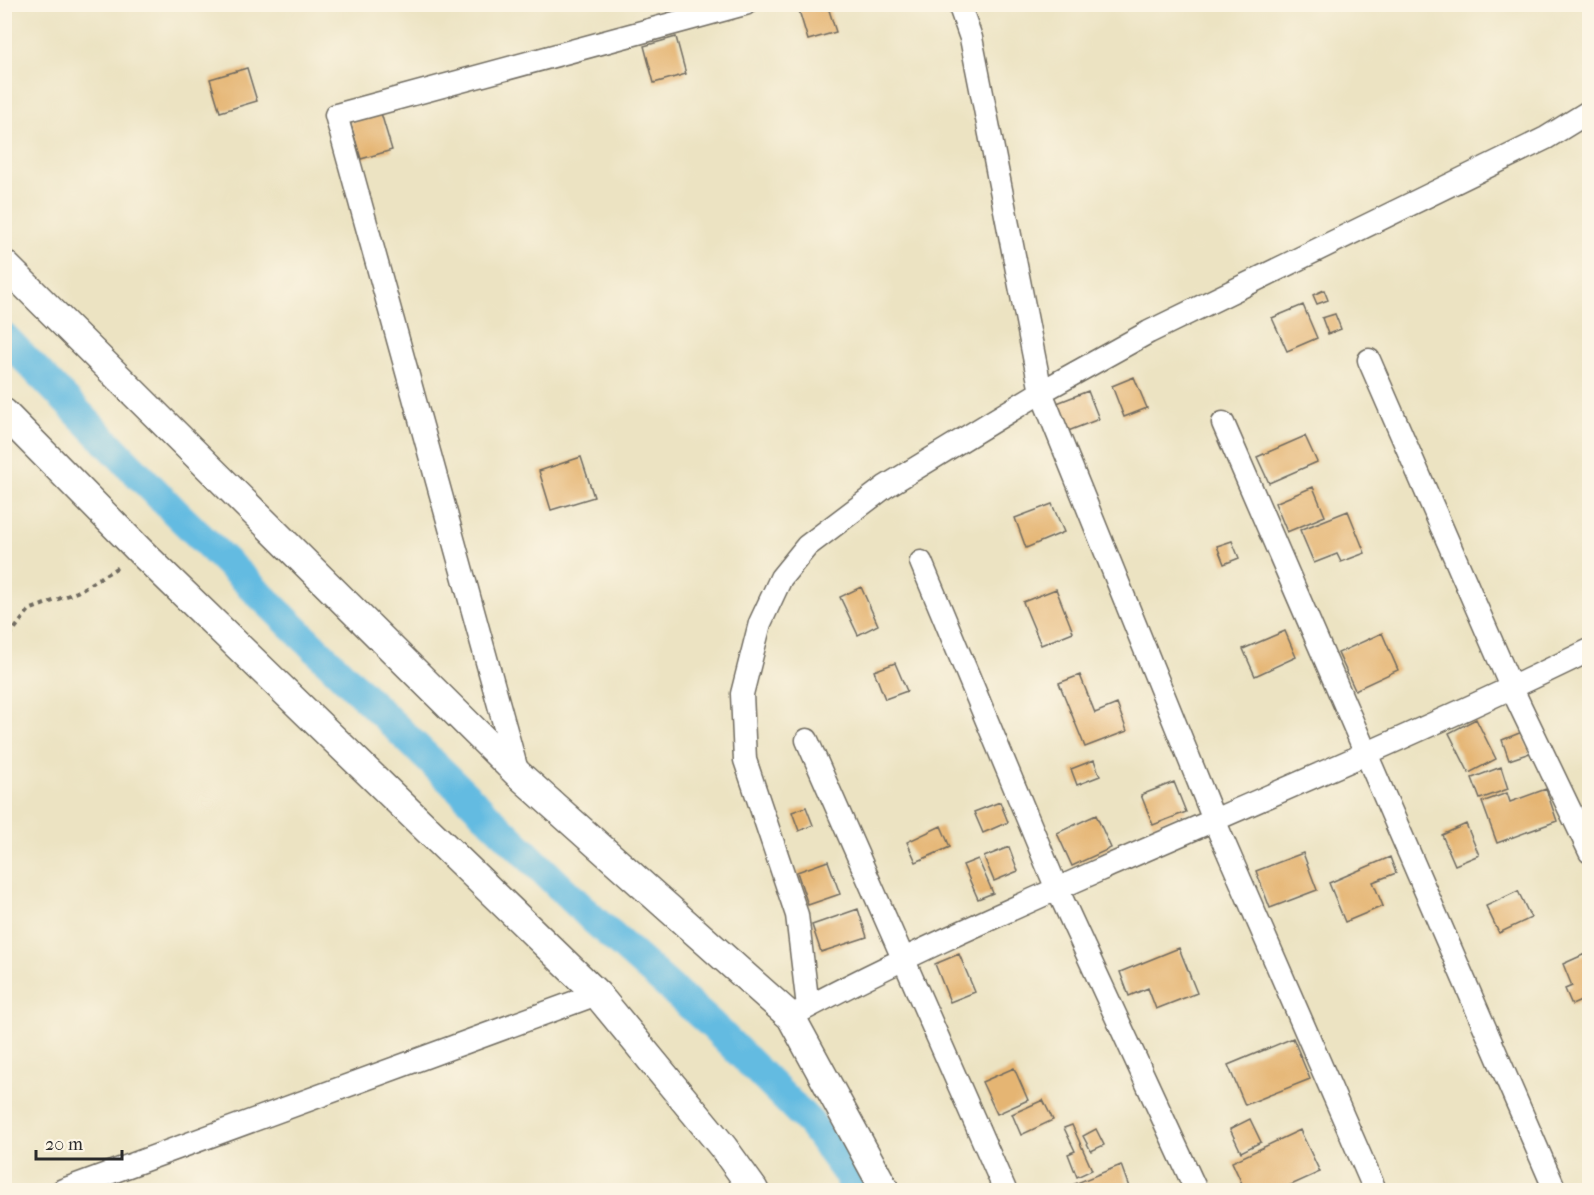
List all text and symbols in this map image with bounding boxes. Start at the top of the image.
scale bar [36,1123,122,1161]
text: 20 m [45,1134,83,1155]

